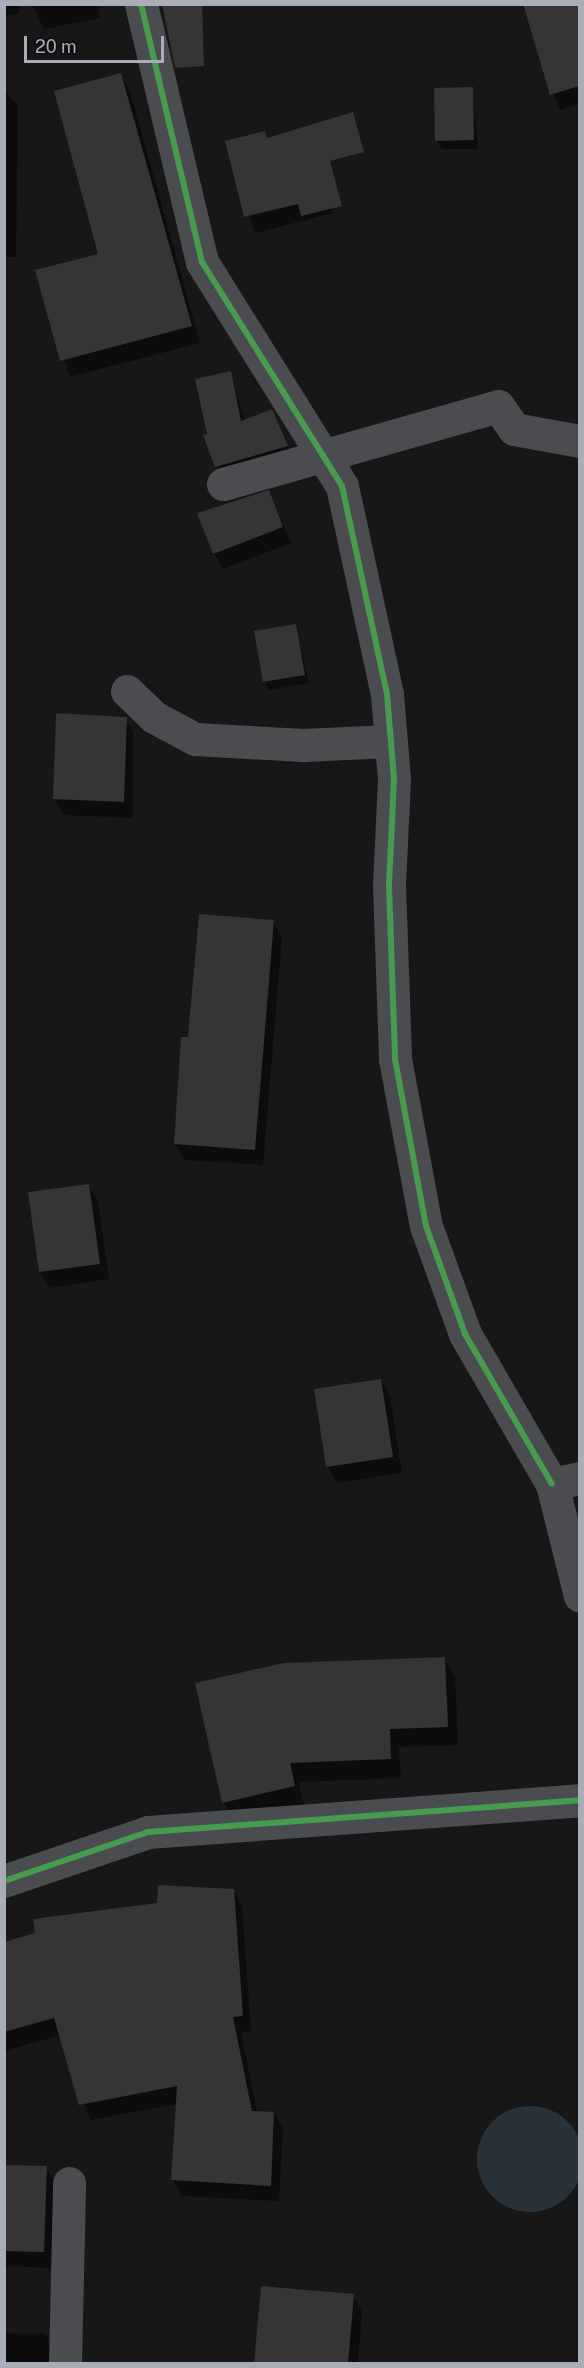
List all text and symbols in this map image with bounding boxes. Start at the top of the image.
scale bar [27,24,166,62]
text: 20 m [35,36,77,57]

